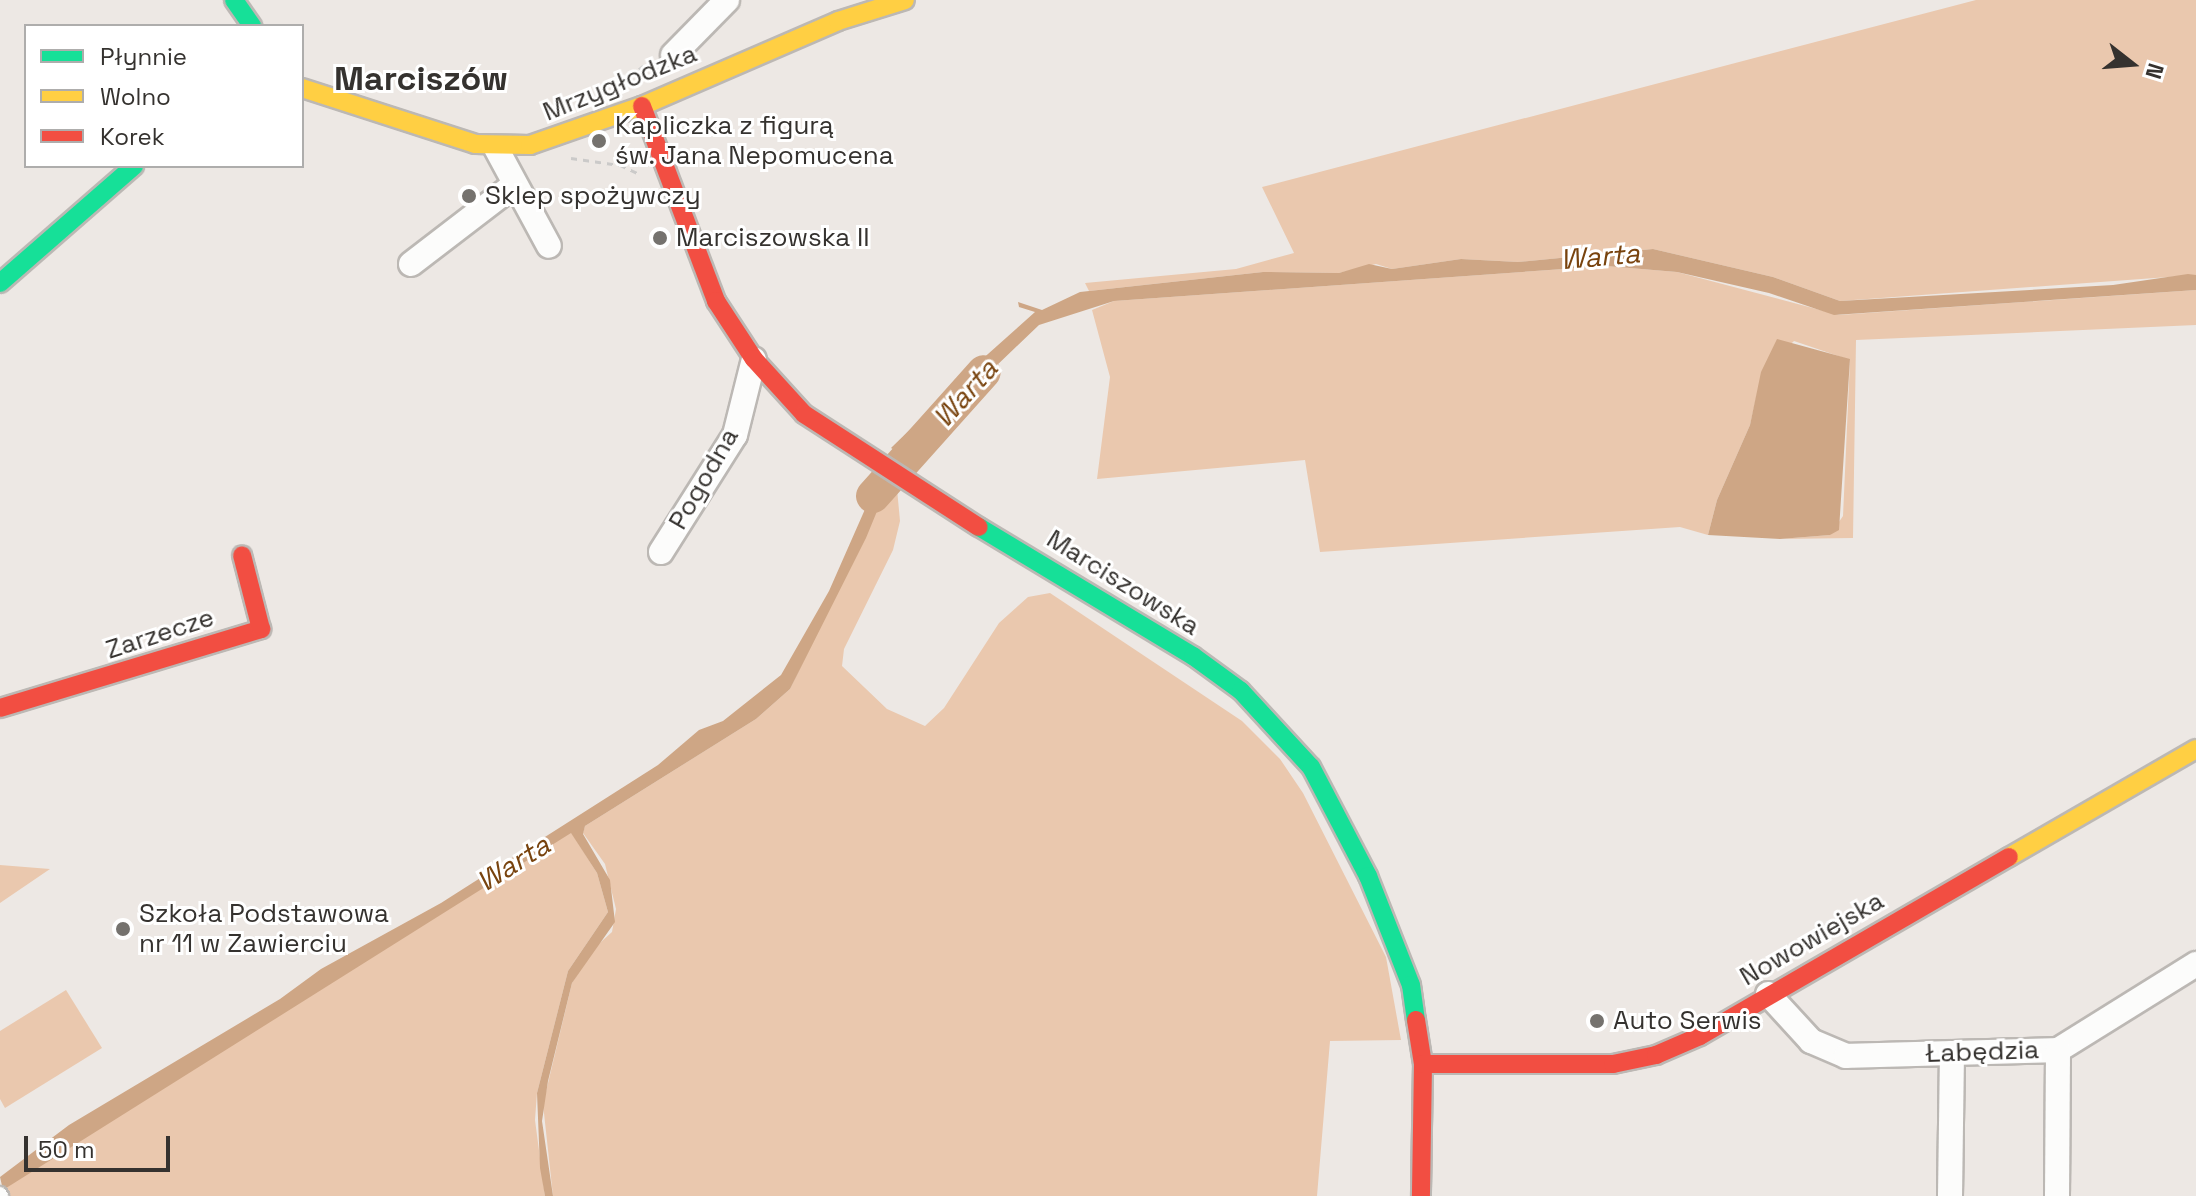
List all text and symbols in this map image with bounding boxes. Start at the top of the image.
legend [24,24,304,168]
north arrow [2092,24,2172,104]
street label: Mrzygłodzka [539,38,701,128]
text: Płynnie [100,41,187,72]
district label: Marciszów [334,59,508,99]
text: N [2139,60,2170,82]
text: Wolno [100,81,171,112]
place label: Kapliczka z figurą św. Jana Nepomucena [615,110,895,172]
text: Korek [100,121,165,152]
marker: Kapliczka z figurą św. Jana Nepomucena [590,132,608,150]
place label: Sklep spożywczy [485,180,701,212]
marker: Sklep spożywczy [460,187,478,205]
place label: Marciszowska II [676,222,870,254]
marker: Marciszowska II [651,229,669,247]
water label: Warta [1559,236,1641,276]
water label: Warta [926,352,1004,434]
street label: Pogodna [663,423,745,535]
street label: Marciszowska [1041,524,1205,642]
street label: Zarzecze [102,602,218,666]
water label: Warta [470,828,556,898]
street label: Nowowiejska [1735,885,1889,993]
place label: Szkoła Podstawowa nr 11 w Zawierciu [139,898,389,960]
marker: Szkoła Podstawowa nr 11 w Zawierciu [114,920,132,938]
place label: Auto Serwis [1613,1005,1762,1037]
marker: Auto Serwis [1588,1012,1606,1030]
street label: Łabędzia [1924,1034,2040,1070]
scale bar [28,1120,174,1170]
text: 50 m [38,1134,95,1165]

